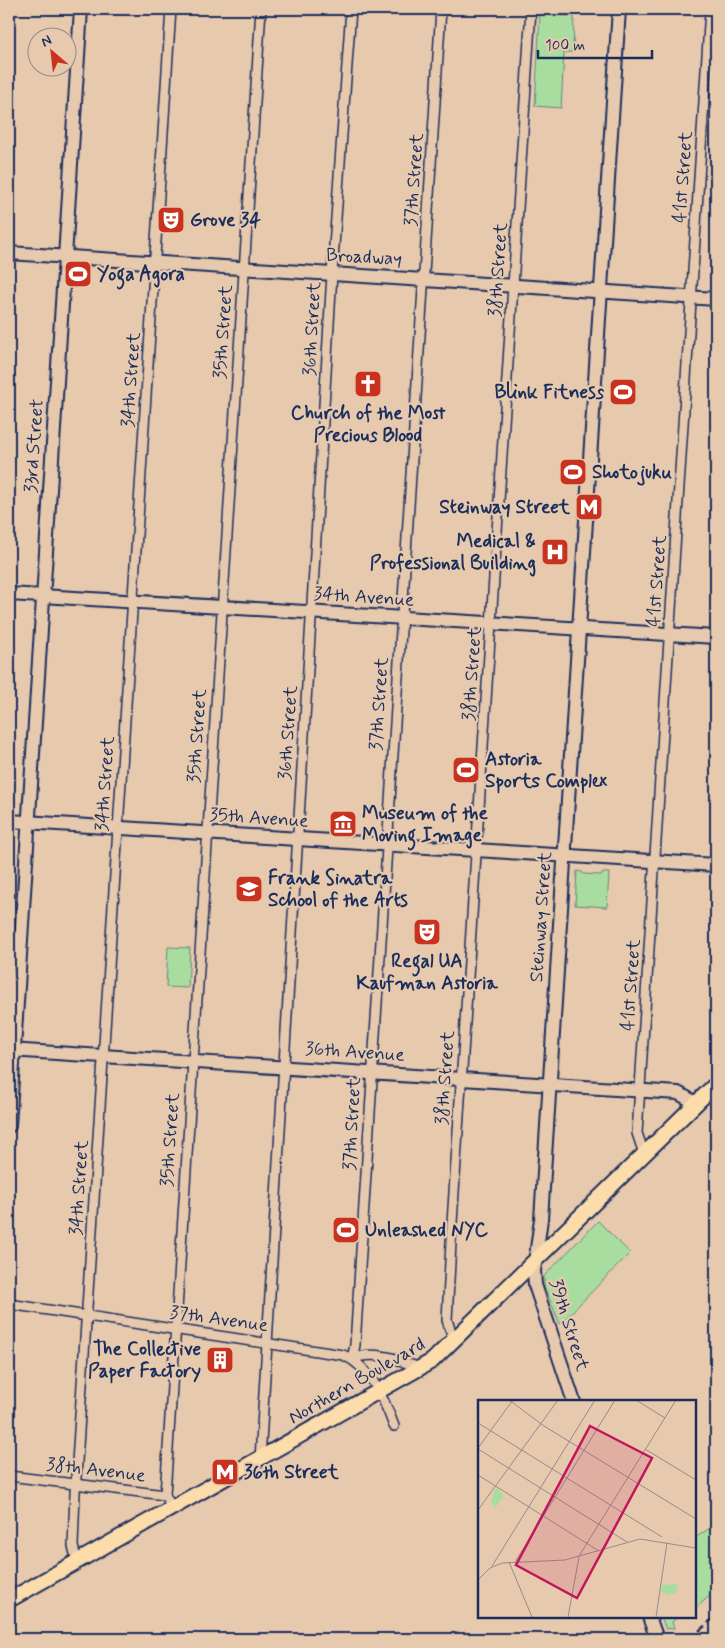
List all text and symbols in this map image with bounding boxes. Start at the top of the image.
north arrow [28,28,78,78]
scale bar [538,28,651,60]
text: N [38,31,55,52]
text: 100 m [545,36,585,56]
street label: 41st Street [667,130,699,224]
street label: 37th Street [398,132,430,228]
theatre icon: Grove 34 [156,205,186,235]
place label: Grove 34 [190,208,261,233]
street label: 38th Street [482,222,514,318]
street label: Broadway [325,243,403,271]
sports icon: Yoga Agora [63,259,93,289]
place label: Yoga Agora [97,262,185,290]
street label: 36th Street [297,281,327,377]
street label: 35th Street [207,284,239,380]
street label: 34th Street [115,331,147,429]
church icon: Church of the Most Precious Blood [353,369,383,399]
sports icon: Blink Fitness [608,377,638,407]
place label: Blink Fitness [494,380,605,405]
street label: 33rd Street [18,398,50,494]
place label: Church of the Most Precious Blood [291,401,446,448]
sports icon: Shotojuku [558,457,588,487]
place label: Shotojuku [592,460,672,486]
metro station icon: Steinway Street [574,492,604,522]
place label: Steinway Street [439,495,571,520]
place label: Medical & Professional Building [370,529,536,577]
street label: 41st Street [641,534,673,628]
hospital icon: Medical & Professional Building [540,537,570,567]
street label: 34th Avenue [313,581,415,613]
street label: 38th Street [456,626,488,722]
street label: 37th Street [363,656,395,752]
street label: 36th Street [272,685,304,781]
street label: 35th Street [181,688,213,784]
street label: 34th Street [89,735,121,833]
place label: Astoria Sports Complex [485,747,608,794]
sports icon: Astoria Sports Complex [451,755,481,785]
place label: Museum of the Moving Image [362,801,488,851]
street label: 35th Avenue [209,802,309,834]
museum icon: Museum of the Moving Image [328,809,358,839]
street label: Steinway Street [524,851,558,983]
place label: Frank Sinatra School of the Arts [268,866,408,913]
school or university icon: Frank Sinatra School of the Arts [234,874,264,904]
theatre icon: Regal UA Kaufman Astoria [412,917,442,947]
street label: 41st Street [615,938,647,1032]
place label: Regal UA Kaufman Astoria [356,949,498,996]
street label: 38th Street [429,1030,461,1126]
street label: 36th Avenue [304,1036,406,1068]
street label: 37th Street [337,1077,367,1171]
street label: 35th Street [154,1092,186,1188]
street label: 34th Street [63,1139,95,1237]
sports icon: Unleashed NYC [331,1215,361,1245]
place label: Unleashed NYC [365,1218,489,1243]
street label: 39th Street [543,1276,595,1374]
street label: 37th Avenue [168,1300,270,1338]
street label: Northern Boulevard [284,1332,430,1430]
place label: The Collective Paper Factory [88,1337,201,1384]
building icon: The Collective Paper Factory [205,1345,235,1375]
inset map [478,1400,695,1618]
street label: 38th Avenue [45,1452,147,1488]
metro station icon: 36th Street [210,1457,240,1487]
place label: 36th Street [244,1460,339,1485]

